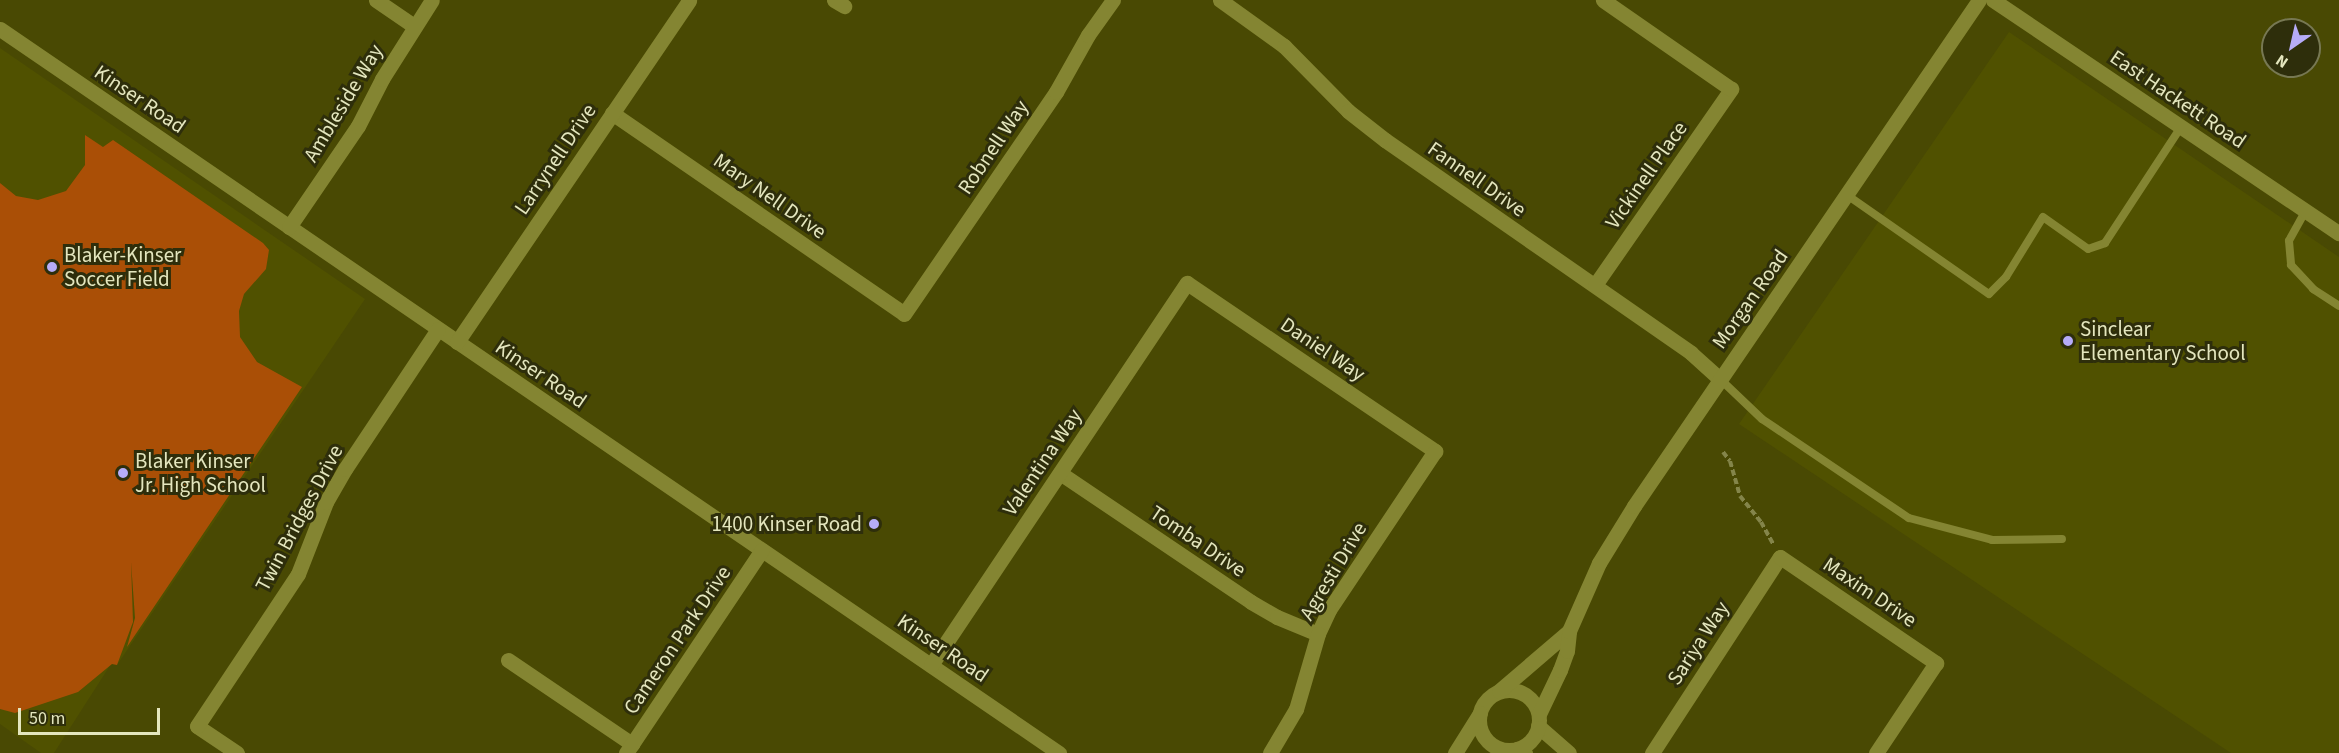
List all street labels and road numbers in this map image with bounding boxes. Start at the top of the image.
street label: Ambleside Way [298,40,388,166]
street label: East Hackett Road [2105,44,2251,154]
street label: Kinser Road [90,59,190,139]
street label: Robnell Way [952,95,1034,199]
street label: Larrynell Drive [509,99,601,219]
street label: Vickinell Place [1600,116,1692,234]
street label: Fannell Drive [1423,136,1531,222]
street label: Mary Nell Drive [709,148,831,244]
street label: Morgan Road [1707,245,1793,353]
street label: Daniel Way [1276,312,1370,386]
street label: Kinser Road [491,334,591,414]
street label: Valentina Way [997,404,1087,520]
street label: Twin Bridges Drive [250,440,348,596]
street label: Tomba Drive [1145,500,1251,582]
street label: Agresti Drive [1294,517,1372,625]
street label: Maxim Drive [1818,551,1922,633]
street label: Cameron Park Drive [618,561,736,719]
street label: Sariya Way [1662,596,1734,690]
street label: Kinser Road [893,608,993,688]

